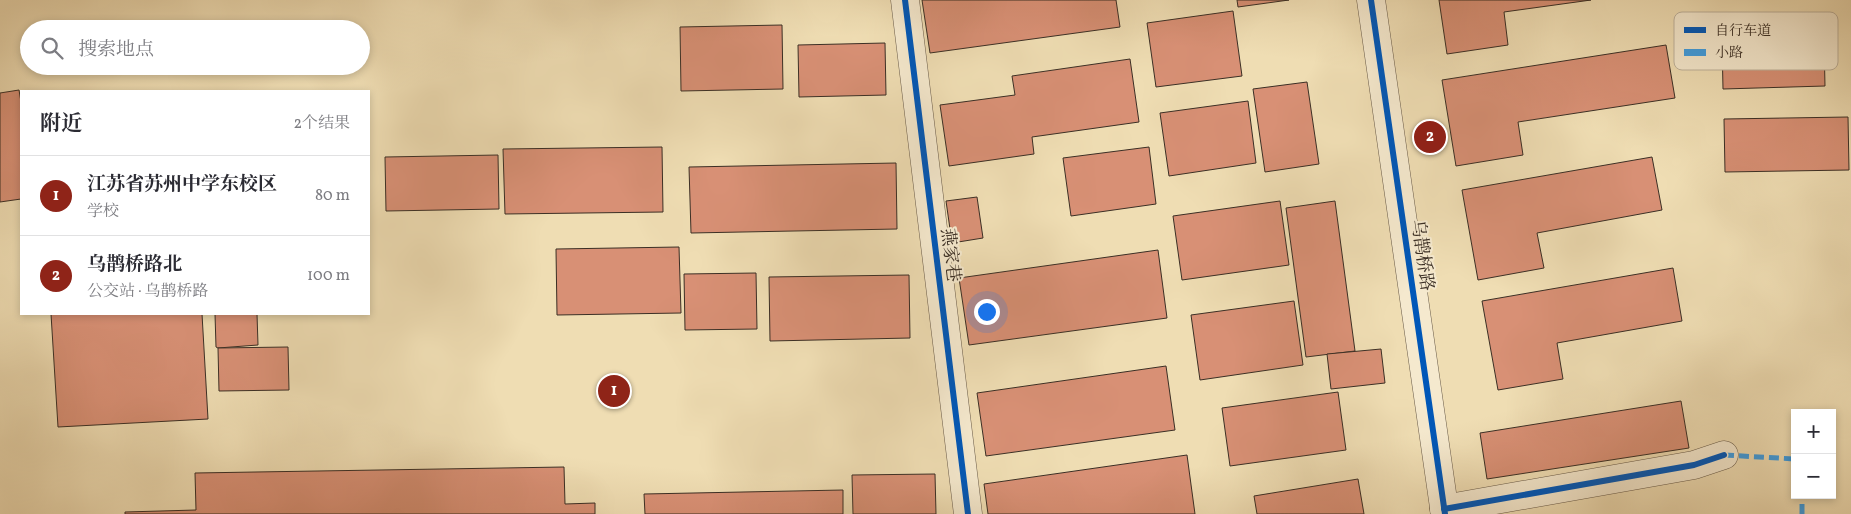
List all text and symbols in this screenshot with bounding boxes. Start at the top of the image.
legend [1674,12,1838,70]
search box [20,20,370,75]
text: 自行车道 [1715,22,1771,41]
icon: search [38,34,66,62]
text: 搜索地点 [78,37,154,63]
text: 小路 [1715,44,1743,63]
text: 附近 [40,110,82,139]
text: 2个结果 [293,113,350,135]
pin: 2 [1414,118,1446,156]
text: 江苏省苏州中学东校区 [87,172,277,198]
text: 1 [53,185,59,207]
text: 80 m [315,185,350,207]
text: 学校 [87,201,119,223]
street label: 乌鹊桥路 [1404,218,1439,293]
street label: 燕家巷 [934,227,965,284]
text: 乌鹊桥路北 [87,252,182,278]
text: 2 [52,265,60,287]
text: 100 m [307,265,350,287]
text: 公交站 · 乌鹊桥路 [87,281,209,303]
your location [974,299,1000,325]
pin: 1 [598,372,630,410]
map controls [1791,409,1836,499]
button: + [1791,409,1836,454]
button: − [1791,454,1836,499]

